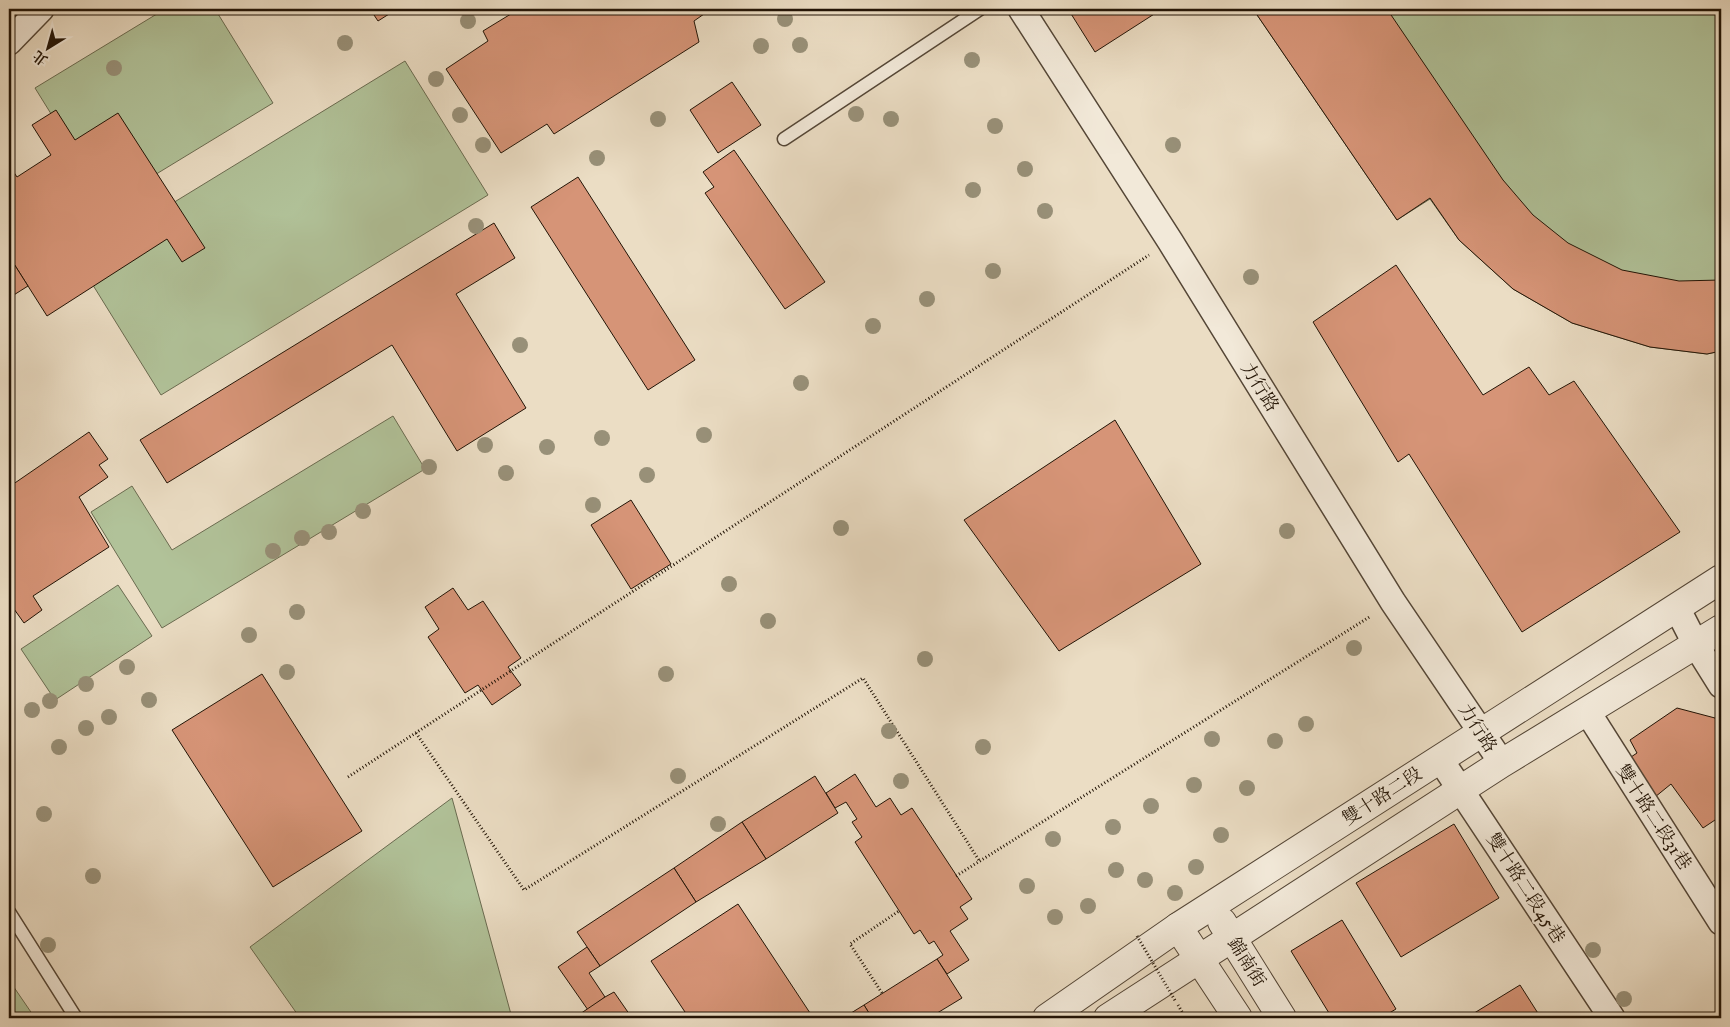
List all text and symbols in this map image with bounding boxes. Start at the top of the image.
north arrow [22,22,72,72]
text: 北 [30,46,52,69]
street label: 力行路 [1236,359,1283,416]
street label: 力行路 [1453,700,1501,757]
street label: 雙十路二段31巷 [1611,761,1695,874]
street label: 雙十路二段 [1339,763,1426,831]
street label: 雙十路二段45巷 [1481,829,1569,948]
street label: 錦南街 [1223,934,1270,991]

